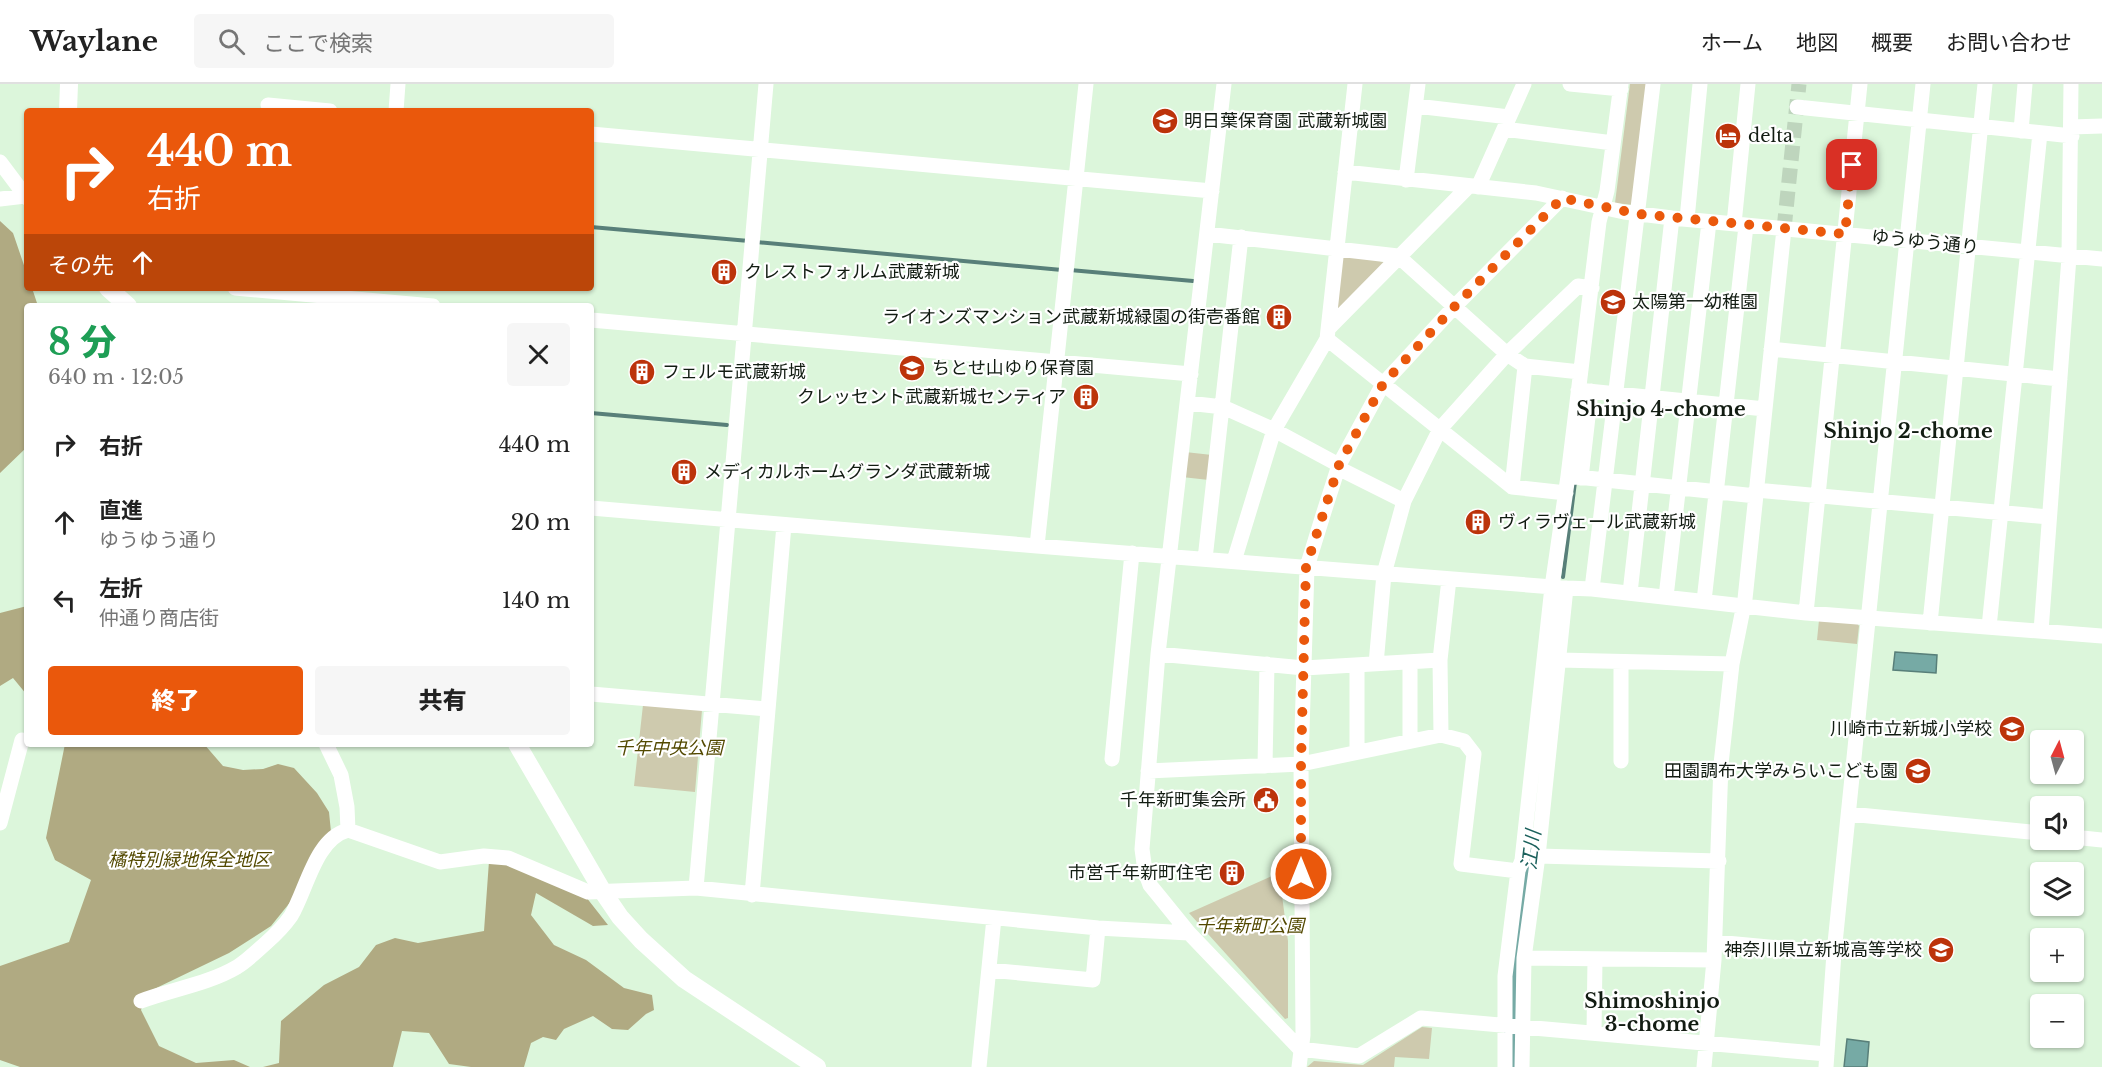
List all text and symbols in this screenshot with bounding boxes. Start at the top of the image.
search box [194,14,614,68]
text: Waylane [30,24,158,59]
icon: search [215,25,248,58]
text: ここで検索 [263,30,373,57]
text: ホーム [1701,30,1763,56]
text: 地図 [1796,30,1838,56]
text: 概要 [1871,30,1913,56]
text: お問い合わせ [1946,30,2072,56]
school or university icon: 明日葉保育園 武蔵新城園 [1150,106,1180,136]
place label: 明日葉保育園 武蔵新城園 [1184,110,1387,132]
hotel icon: delta [1713,121,1743,151]
text: 440 m [147,125,292,177]
place label: delta [1748,125,1793,147]
icon: right [48,132,126,210]
pin [1826,139,1877,190]
icon: arrive [1835,148,1868,181]
text: 右折 [147,182,201,215]
street label: ゆうゆう通り [1870,225,1980,259]
icon: ahead [126,246,159,279]
text: その先 [48,252,114,279]
building icon: クレストフォルム武蔵新城 [709,257,739,287]
place label: クレストフォルム武蔵新城 [744,261,960,283]
school or university icon: 太陽第一幼稚園 [1598,287,1628,317]
place label: 太陽第一幼稚園 [1632,291,1758,313]
building icon: ライオンズマンション武蔵新城緑園の街壱番館 [1264,302,1294,332]
place label: ライオンズマンション武蔵新城緑園の街壱番館 [882,306,1260,328]
text: 8 分 [48,320,116,365]
button: close [507,323,570,386]
school or university icon: ちとせ山ゆり保育園 [897,353,927,383]
building icon: フェルモ武蔵新城 [627,357,657,387]
place label: ちとせ山ゆり保育園 [932,357,1094,379]
place label: フェルモ武蔵新城 [662,361,806,383]
text: 640 m · 12:05 [48,365,184,389]
building icon: クレッセント武蔵新城センティア [1071,382,1101,412]
place label: クレッセント武蔵新城センティア [797,386,1066,408]
district label: Shinjo 4-chome [1576,397,1746,421]
district label: Shinjo 2-chome [1823,419,1993,443]
icon: right [48,428,81,461]
text: 440 m [499,431,570,458]
text: 右折 [99,433,143,460]
building icon: メディカルホームグランダ武蔵新城 [669,457,699,487]
place label: メディカルホームグランダ武蔵新城 [704,461,990,483]
text: 直進 [99,497,143,524]
icon: ahead [48,506,81,539]
building icon: ヴィラヴェール武蔵新城 [1463,507,1493,537]
text: 20 m [511,509,570,536]
place label: ヴィラヴェール武蔵新城 [1498,511,1696,533]
text: ゆうゆう通り [99,528,219,552]
text: 左折 [99,575,143,602]
icon: left [48,584,81,617]
text: 140 m [502,587,570,614]
text: 仲通り商店街 [99,606,219,630]
button: 終了 [48,666,303,735]
button: 共有 [315,666,570,735]
school or university icon: 川崎市立新城小学校 [1997,714,2027,744]
place label: 川崎市立新城小学校 [1830,718,1992,740]
north arrow [2030,730,2084,784]
map controls [2030,730,2084,1048]
park label: 千年中央公園 [615,737,726,759]
school or university icon: 田園調布大学みらいこども園 [1903,756,1933,786]
place label: 田園調布大学みらいこども園 [1664,760,1898,782]
public building icon: 千年新町集会所 [1251,785,1281,815]
place label: 千年新町集会所 [1120,789,1246,811]
button: sound [2030,796,2084,850]
water label: 江川 [1517,827,1546,871]
position arrow [1269,842,1333,906]
park label: 橘特別緑地保全地区 [108,849,273,871]
building icon: 市営千年新町住宅 [1217,858,1247,888]
place label: 市営千年新町住宅 [1068,862,1212,884]
button: layers [2030,862,2084,916]
park label: 千年新町公園 [1196,915,1307,937]
button: + [2030,928,2084,982]
school or university icon: 神奈川県立新城高等学校 [1926,935,1956,965]
place label: 神奈川県立新城高等学校 [1724,939,1922,961]
district label: Shimoshinjo 3-chome [1584,989,1720,1036]
button: − [2030,994,2084,1048]

